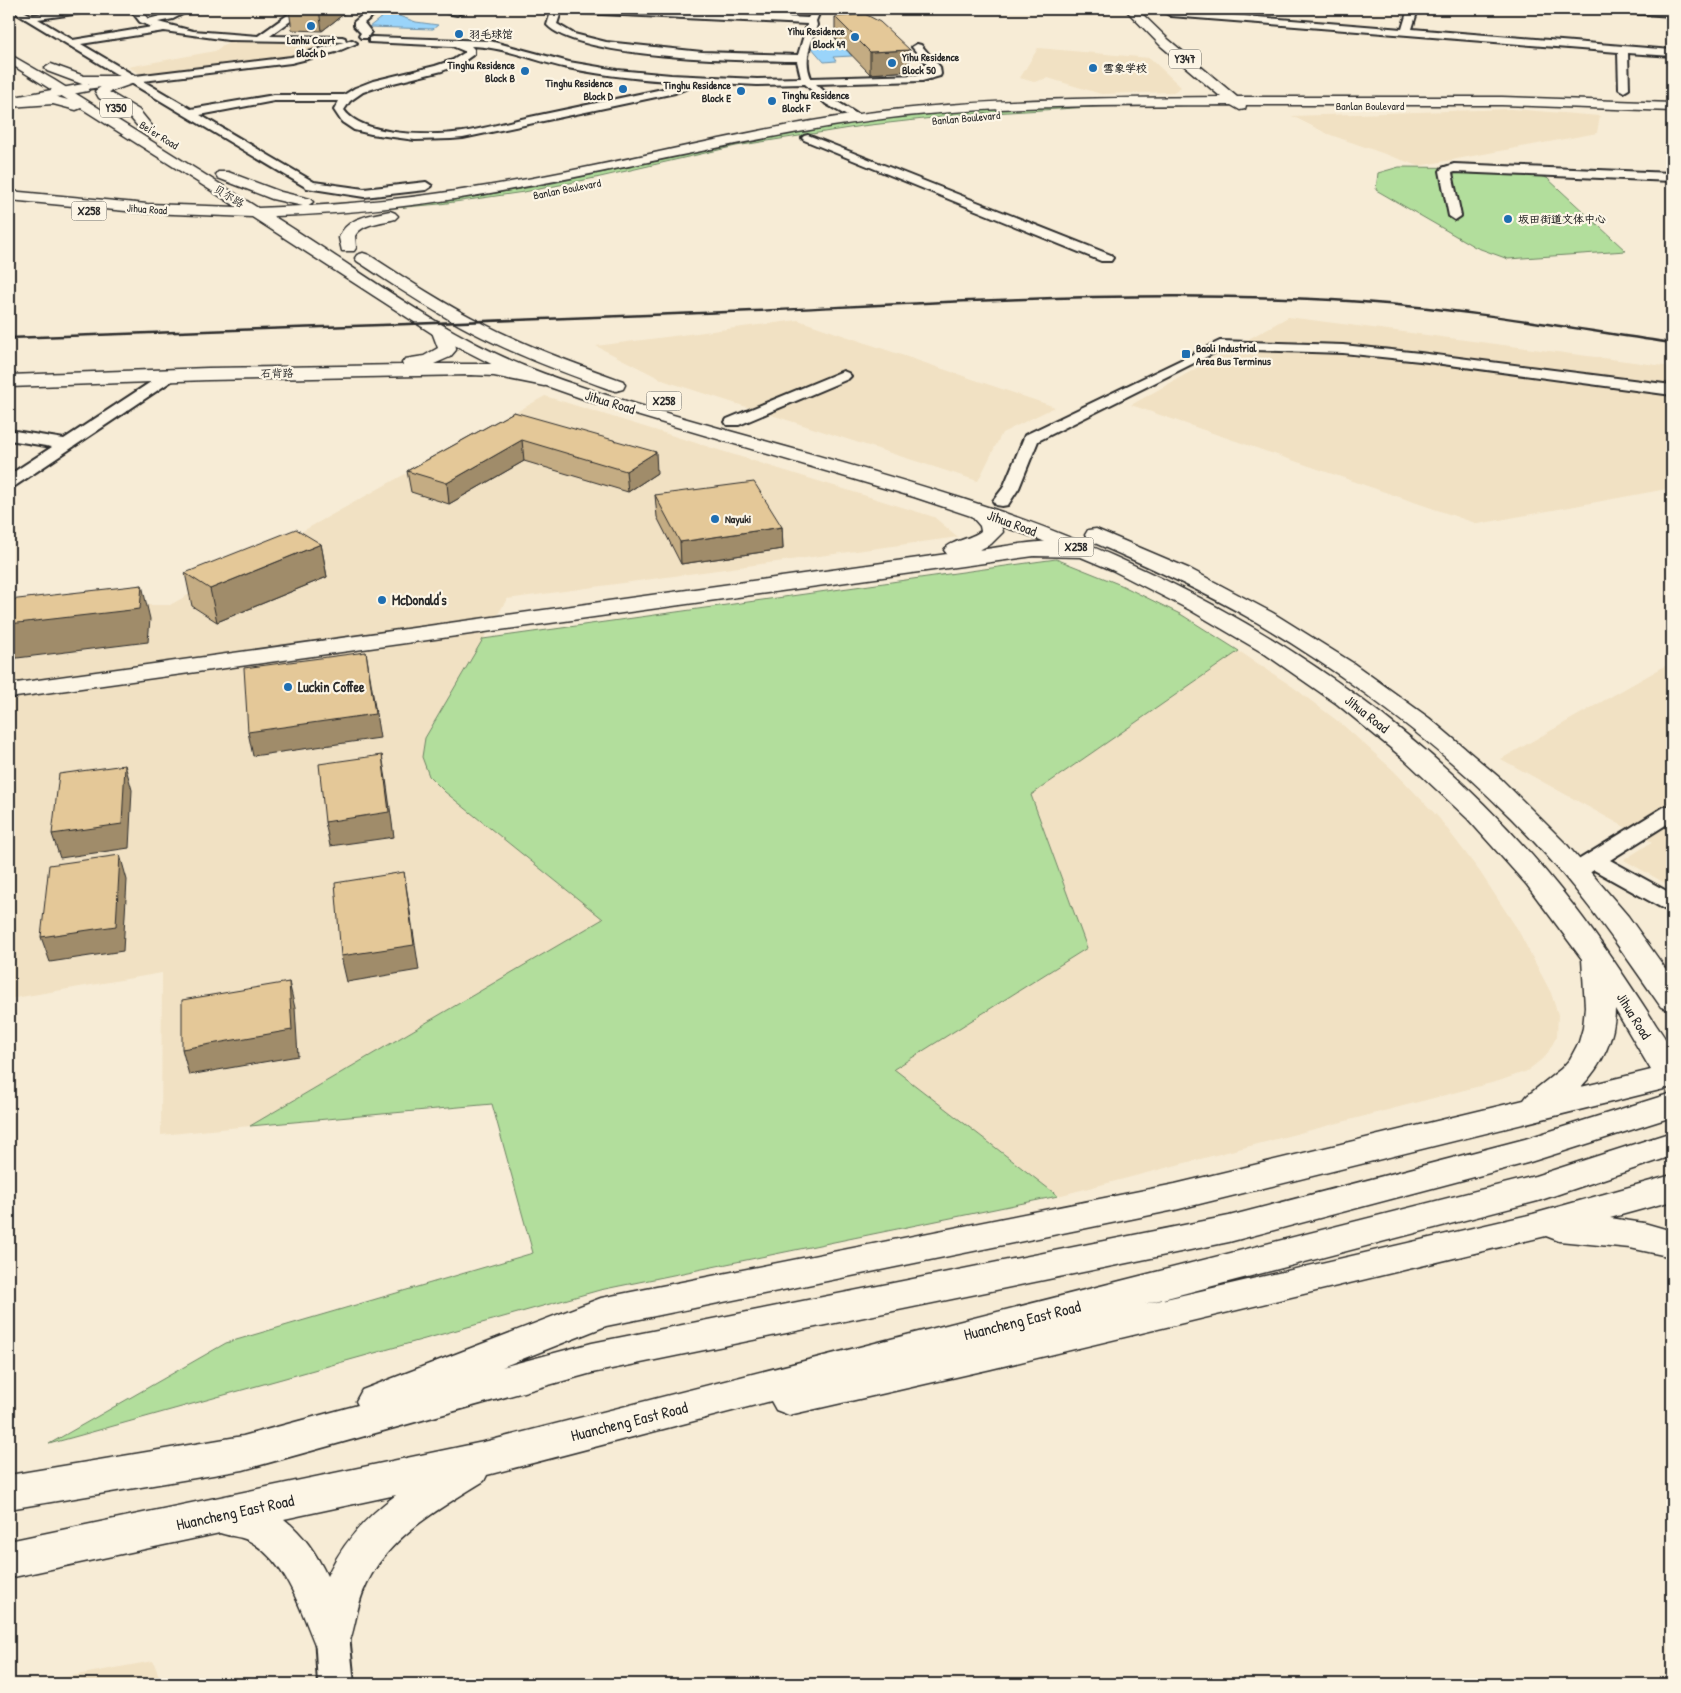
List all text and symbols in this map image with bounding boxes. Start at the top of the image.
marker: Lanhu Court Block D [305,20,317,32]
place label: Yihu Residence Block 49 [787,24,846,51]
place label: 羽毛球馆 [469,27,513,41]
marker: 羽毛球馆 [453,28,465,40]
marker: Yihu Residence Block 49 [849,31,861,43]
place label: Lanhu Court Block D [287,33,336,60]
place label: Yihu Residence Block 50 [901,50,960,77]
road number: Y347 [1169,50,1201,68]
marker: Yihu Residence Block 50 [886,57,898,69]
place label: Tinghu Residence Block B [447,58,516,85]
place label: 雪象学校 [1103,61,1147,75]
marker: 雪象学校 [1087,62,1099,74]
marker: Tinghu Residence Block B [519,65,531,77]
place label: Tinghu Residence Block D [545,76,614,103]
place label: Tinghu Residence Block E [663,78,732,105]
marker: Tinghu Residence Block D [617,83,629,95]
marker: Tinghu Residence Block E [735,85,747,97]
place label: Tinghu Residence Block F [781,88,850,115]
marker: Tinghu Residence Block F [766,95,778,107]
road number: Y350 [100,99,132,118]
street label: Banlan Boulevard [1336,99,1405,113]
street label: Banlan Boulevard [931,108,1001,128]
street label: Bei'er Road [137,118,182,153]
street label: Banlan Boulevard [532,175,603,202]
street label: 贝尔路 [211,182,247,210]
street label: Jihua Road [126,201,168,217]
road number: X258 [72,202,106,220]
place label: 坂田街道文体中心 [1518,212,1606,226]
marker: 坂田街道文体中心 [1502,213,1514,225]
place label: Baoli Industrial Area Bus Terminus [1196,341,1272,368]
marker: Baoli Industrial Area Bus Terminus [1180,348,1192,360]
street label: 石背路 [260,366,294,380]
street label: Jihua Road [583,385,638,418]
road number: X258 [646,392,682,411]
street label: Jihua Road [985,505,1040,540]
place label: Nayuki [725,512,751,527]
marker: Nayuki [709,513,721,525]
road number: X258 [1058,538,1094,556]
place label: McDonald's [392,590,447,609]
marker: McDonald's [376,594,388,606]
place label: Luckin Coffee [298,677,365,696]
marker: Luckin Coffee [282,681,294,693]
street label: Jihua Road [1341,690,1394,737]
street label: Jihua Road [1613,989,1656,1043]
street label: Huancheng East Road [961,1295,1083,1345]
street label: Huancheng East Road [568,1396,690,1446]
street label: Huancheng East Road [174,1489,296,1535]

